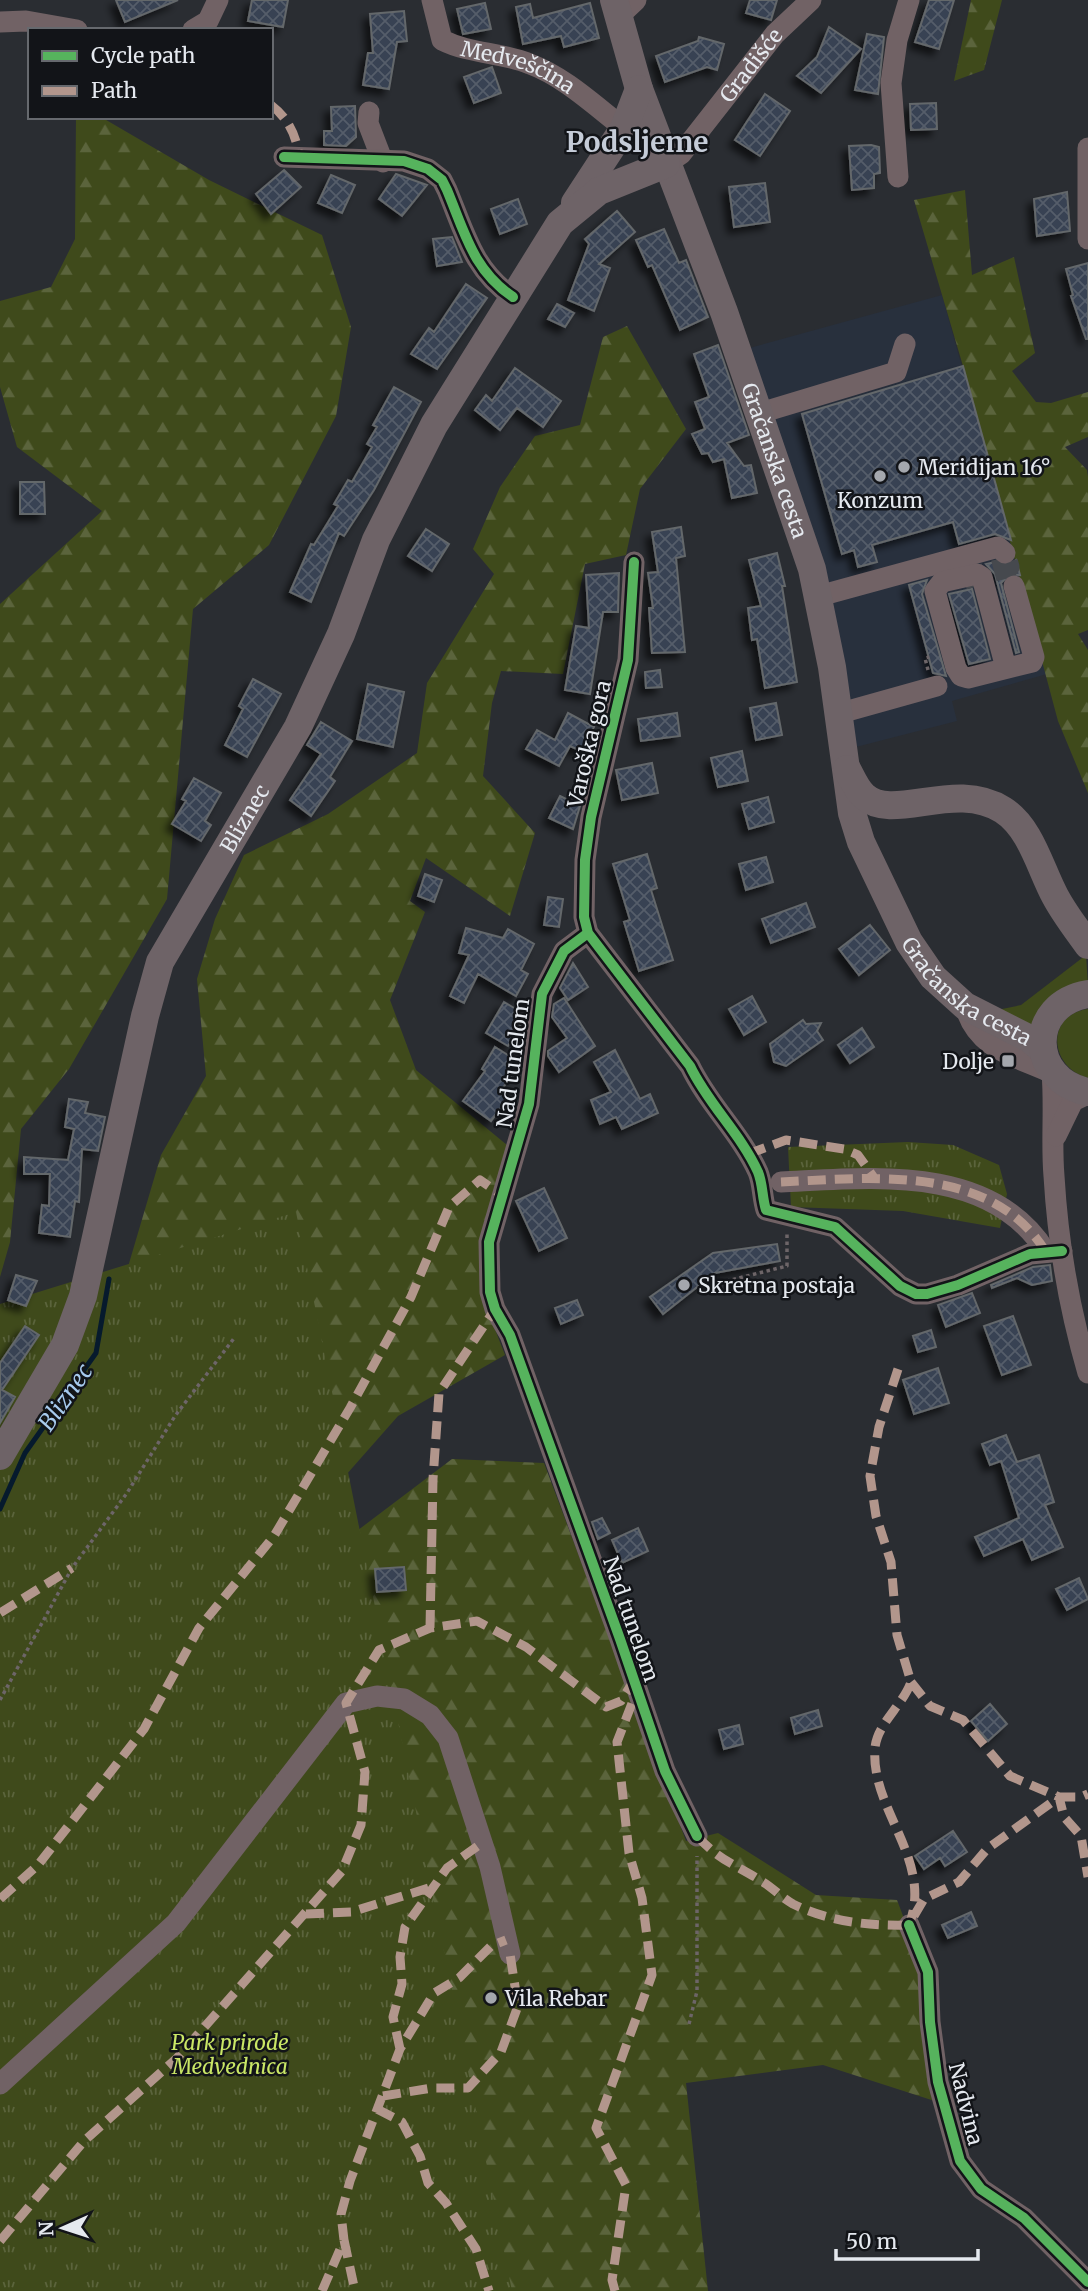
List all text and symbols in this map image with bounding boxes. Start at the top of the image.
street label: Gradišće [713,23,788,108]
legend [28,28,273,119]
street label: Medveščina [458,34,581,99]
text: Cycle path [91,42,195,69]
text: Path [91,77,137,104]
district label: Podsljeme [565,124,709,160]
street label: Gračanska cesta [736,379,814,542]
place label: Meridijan 16° [918,454,1051,481]
marker: Meridijan 16° [896,459,912,475]
marker: Konzum [872,468,888,484]
place label: Konzum [837,487,923,514]
street label: Varoška gora [561,678,617,811]
street label: Bliznec [214,780,275,858]
street label: Gračanska cesta [896,931,1036,1051]
street label: Nad tunelom [491,996,535,1130]
place label: Dolje [942,1048,994,1075]
marker: Dolje [1000,1053,1016,1069]
place label: Skretna postaja [698,1272,855,1299]
marker: Skretna postaja [676,1277,692,1293]
water label: Bliznec [31,1357,99,1436]
street label: Nad tunelom [597,1553,665,1685]
place label: Vila Rebar [504,1985,607,2012]
marker: Vila Rebar [483,1990,499,2006]
park label: Park prirode Medvednica [171,2029,289,2080]
street label: Nadvina [943,2060,989,2148]
north arrow [28,2193,98,2263]
scale bar [836,2218,978,2262]
text: N [34,2221,58,2237]
text: 50 m [846,2228,897,2255]

